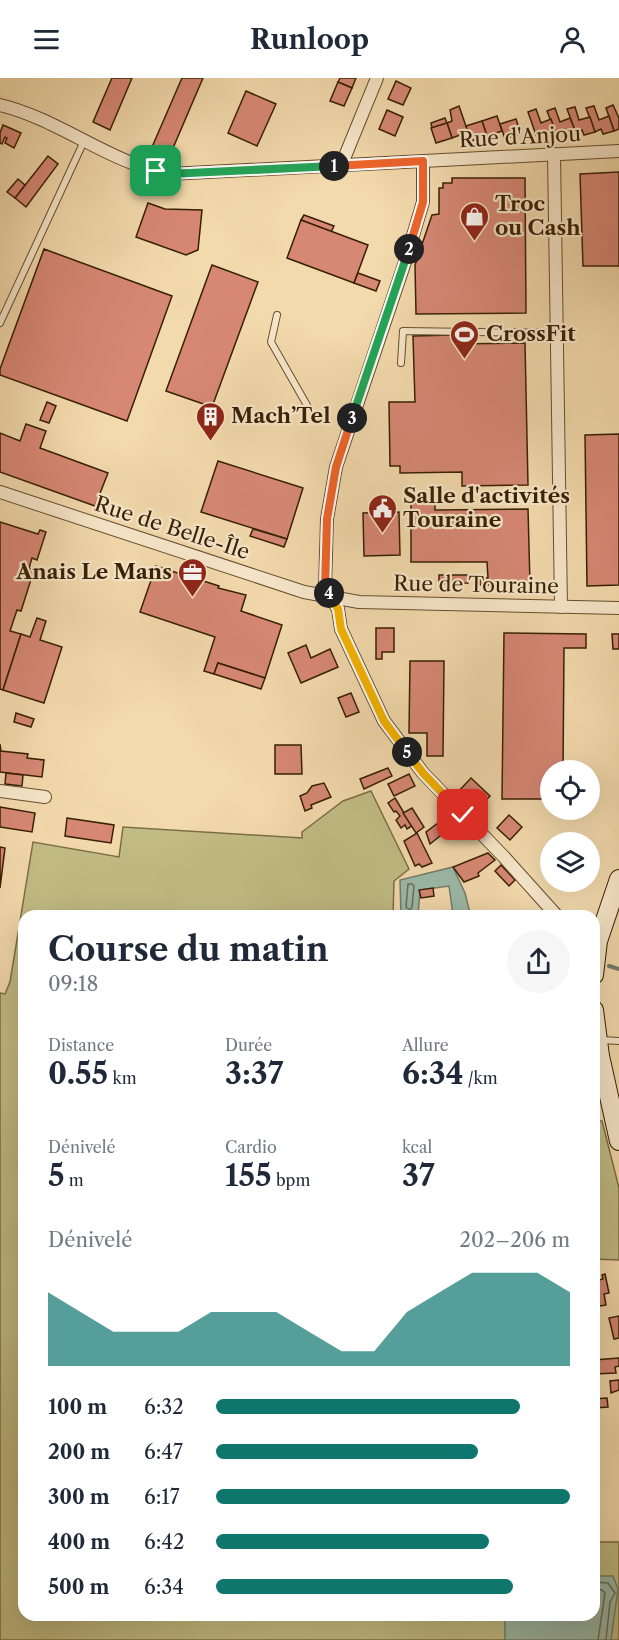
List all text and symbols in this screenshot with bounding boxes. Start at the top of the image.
icon: menu [30,23,63,56]
text: Runloop [250,23,369,56]
icon: person [556,23,589,56]
street label: Rue d'Anjou [458,121,582,152]
pin [130,145,181,196]
pin: 1 [319,151,349,181]
icon: arrive [139,154,172,187]
text: 1 [330,156,338,176]
place label: Troc ou Cash [495,191,581,240]
shop icon: Troc ou Cash [458,200,490,242]
pin: 2 [394,234,424,264]
text: 2 [404,239,414,259]
sports icon: CrossFit [449,318,481,360]
place label: CrossFit [486,321,576,346]
building icon: Mach’Tel [194,400,226,442]
place label: Mach’Tel [231,403,331,428]
pin: 3 [337,403,367,433]
text: 3 [347,408,357,428]
place label: Salle d'activités Touraine [403,483,570,532]
street label: Rue de Belle-Île [91,491,253,564]
public building icon: Salle d'activités Touraine [366,492,398,534]
office icon: Anais Le Mans [177,556,209,598]
place label: Anais Le Mans [15,559,172,584]
street label: Rue de Touraine [393,571,559,598]
pin: 4 [314,578,344,608]
text: 4 [324,583,334,603]
pin: 5 [392,737,422,767]
text: 5 [403,742,411,762]
map controls [540,760,600,892]
button: locate [540,760,600,820]
pin [437,789,488,840]
icon: check [446,798,479,831]
button: layers [540,832,600,892]
text: Course du matin [48,929,329,970]
button: share [507,930,570,993]
text: 09:18 [48,972,98,996]
text: Distance [48,1035,114,1055]
text: Durée [225,1035,272,1055]
text: Allure [402,1035,449,1055]
text: 0.55 [48,1055,108,1092]
text: 3:37 [225,1055,283,1092]
text: 6:34 [402,1055,464,1092]
text: km [108,1068,137,1088]
text: /km [464,1068,498,1088]
text: Dénivelé [48,1137,116,1157]
text: Cardio [225,1137,277,1157]
text: kcal [402,1137,432,1157]
text: 5 [48,1157,65,1194]
text: 155 [225,1157,272,1194]
text: 37 [402,1157,435,1194]
text: m [65,1170,84,1190]
text: bpm [272,1170,310,1190]
text: Dénivelé [48,1228,132,1252]
text: 202–206 m [460,1228,570,1252]
text: 100 m [48,1395,107,1419]
text: 6:32 [144,1395,184,1419]
text: 200 m [48,1440,110,1464]
text: 6:47 [144,1440,183,1464]
text: 300 m [48,1485,110,1509]
text: 6:17 [144,1485,180,1509]
text: 400 m [48,1530,110,1554]
text: 6:42 [144,1530,184,1554]
text: 500 m [48,1575,109,1599]
text: 6:34 [144,1575,184,1599]

